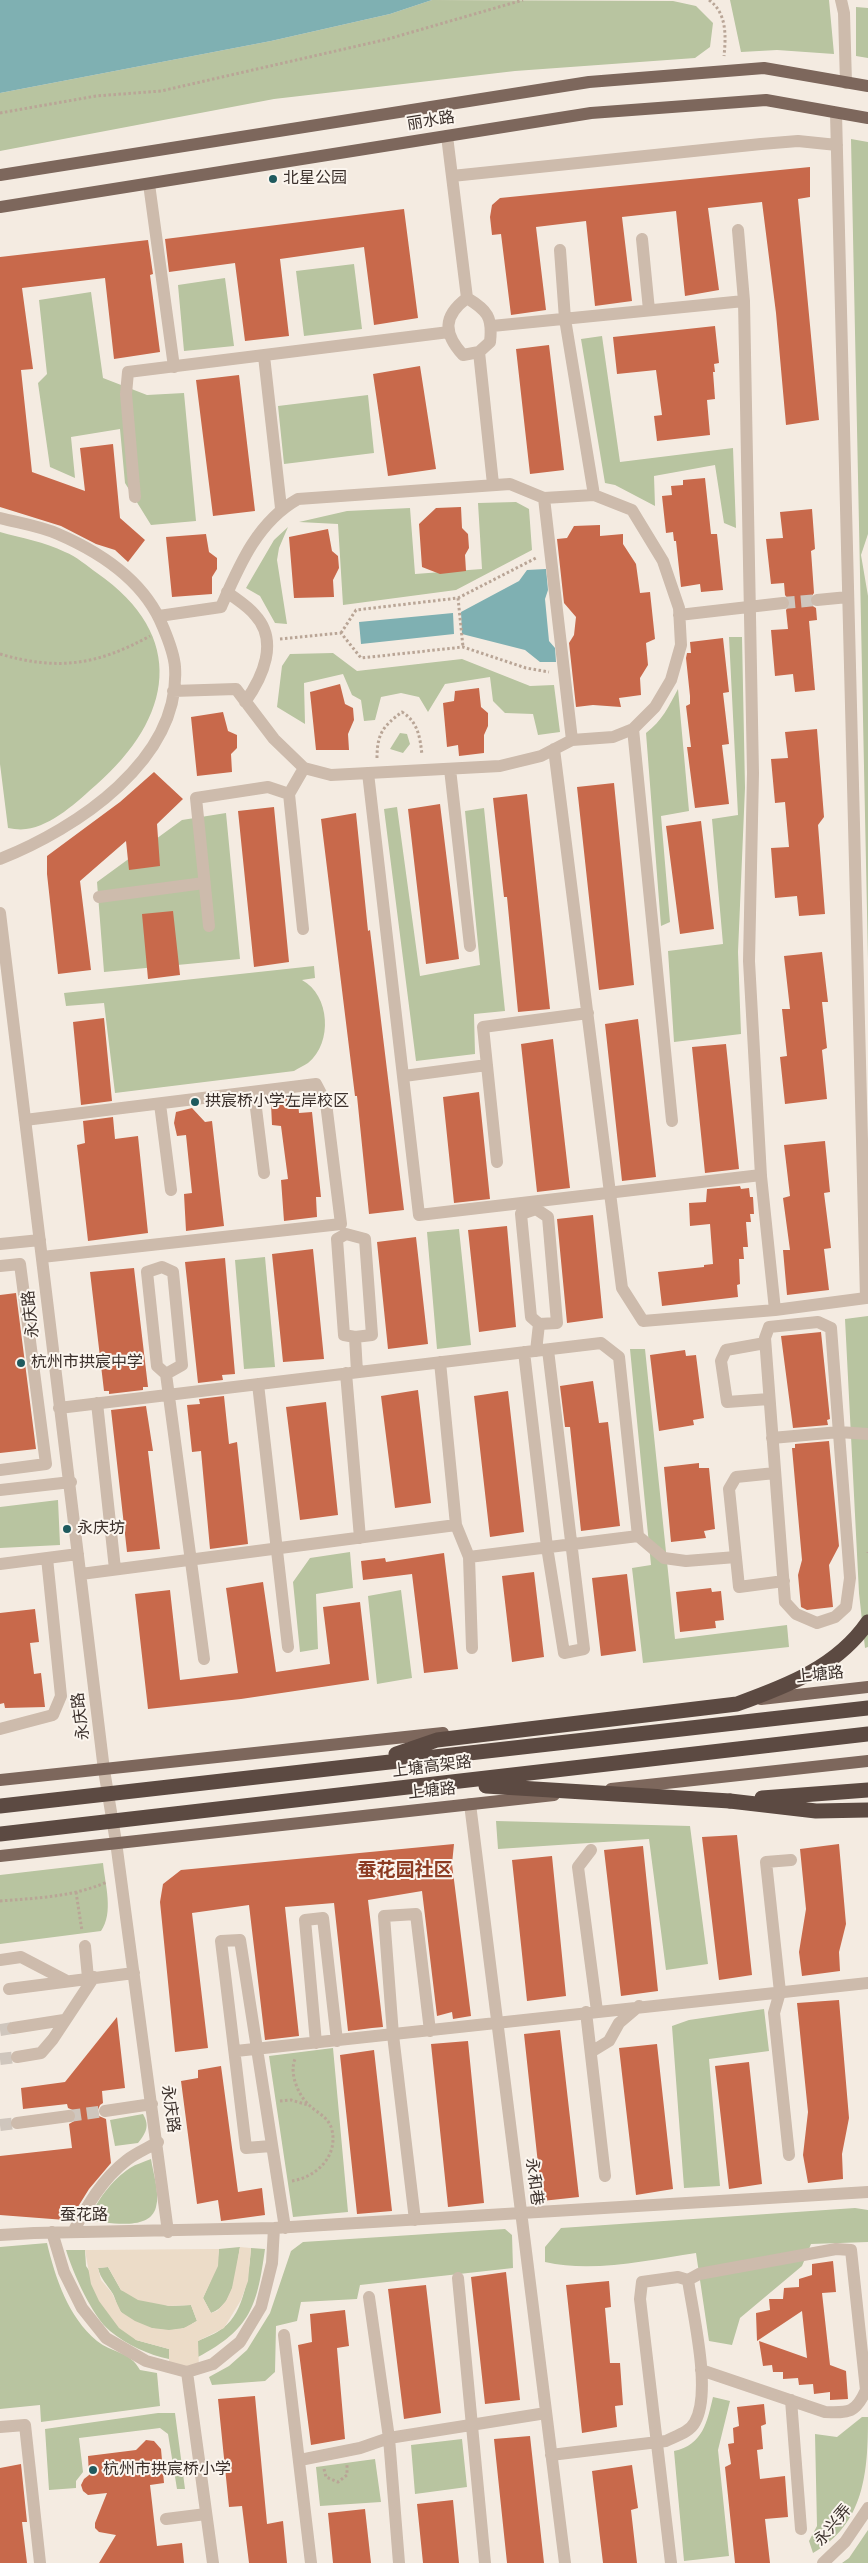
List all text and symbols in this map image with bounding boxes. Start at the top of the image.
street label: 丽水路 [406,109,456,135]
place label: 北星公园 [283,169,347,189]
marker: 北星公园 [267,173,279,185]
place label: 拱宸桥小学左岸校区 [205,1092,349,1112]
marker: 拱宸桥小学左岸校区 [189,1096,201,1108]
street label: 永庆路 [20,1289,44,1339]
place label: 杭州市拱宸中学 [31,1353,143,1373]
marker: 杭州市拱宸中学 [15,1357,27,1369]
place label: 永庆坊 [77,1519,125,1539]
marker: 永庆坊 [61,1523,73,1535]
street label: 上塘路 [795,1664,845,1688]
street label: 永庆路 [70,1691,94,1741]
street label: 上塘高架路 [391,1754,473,1782]
street label: 上塘路 [407,1780,457,1804]
district label: 蚕花园社区 [358,1861,452,1883]
street label: 永庆路 [156,2084,182,2134]
street label: 永和巷 [521,2157,545,2207]
street label: 蚕花路 [60,2206,108,2226]
place label: 杭州市拱宸桥小学 [103,2460,231,2480]
marker: 杭州市拱宸桥小学 [87,2464,99,2476]
street label: 永兴弄 [811,2501,857,2551]

